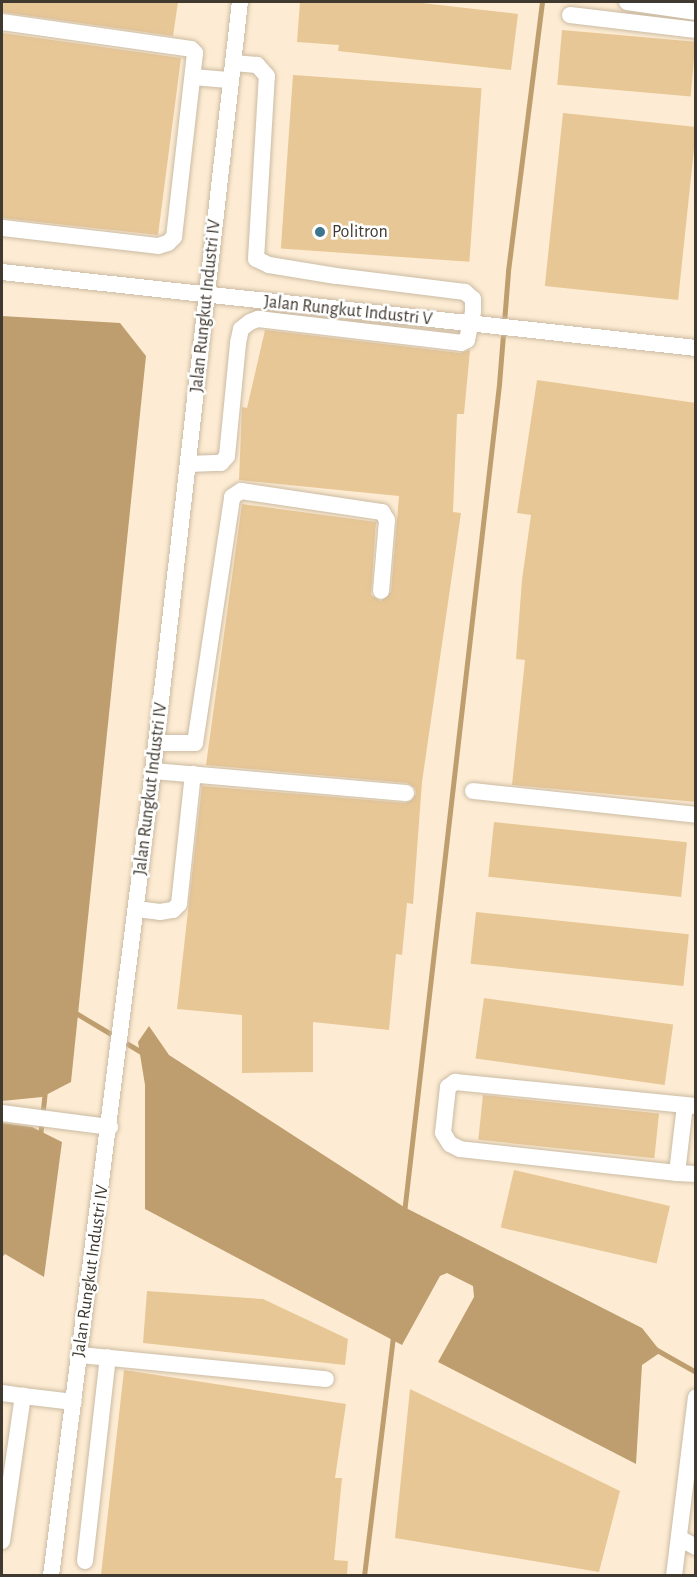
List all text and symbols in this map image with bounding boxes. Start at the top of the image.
street label: Jalan Rungkut Industri IV [186,218,226,394]
place label: Politron [332,221,388,243]
marker: Politron [313,225,327,239]
street label: Jalan Rungkut Industri V [263,291,433,331]
street label: Jalan Rungkut Industri IV [130,701,172,877]
street label: Jalan Rungkut Industri IV [68,1183,114,1359]

